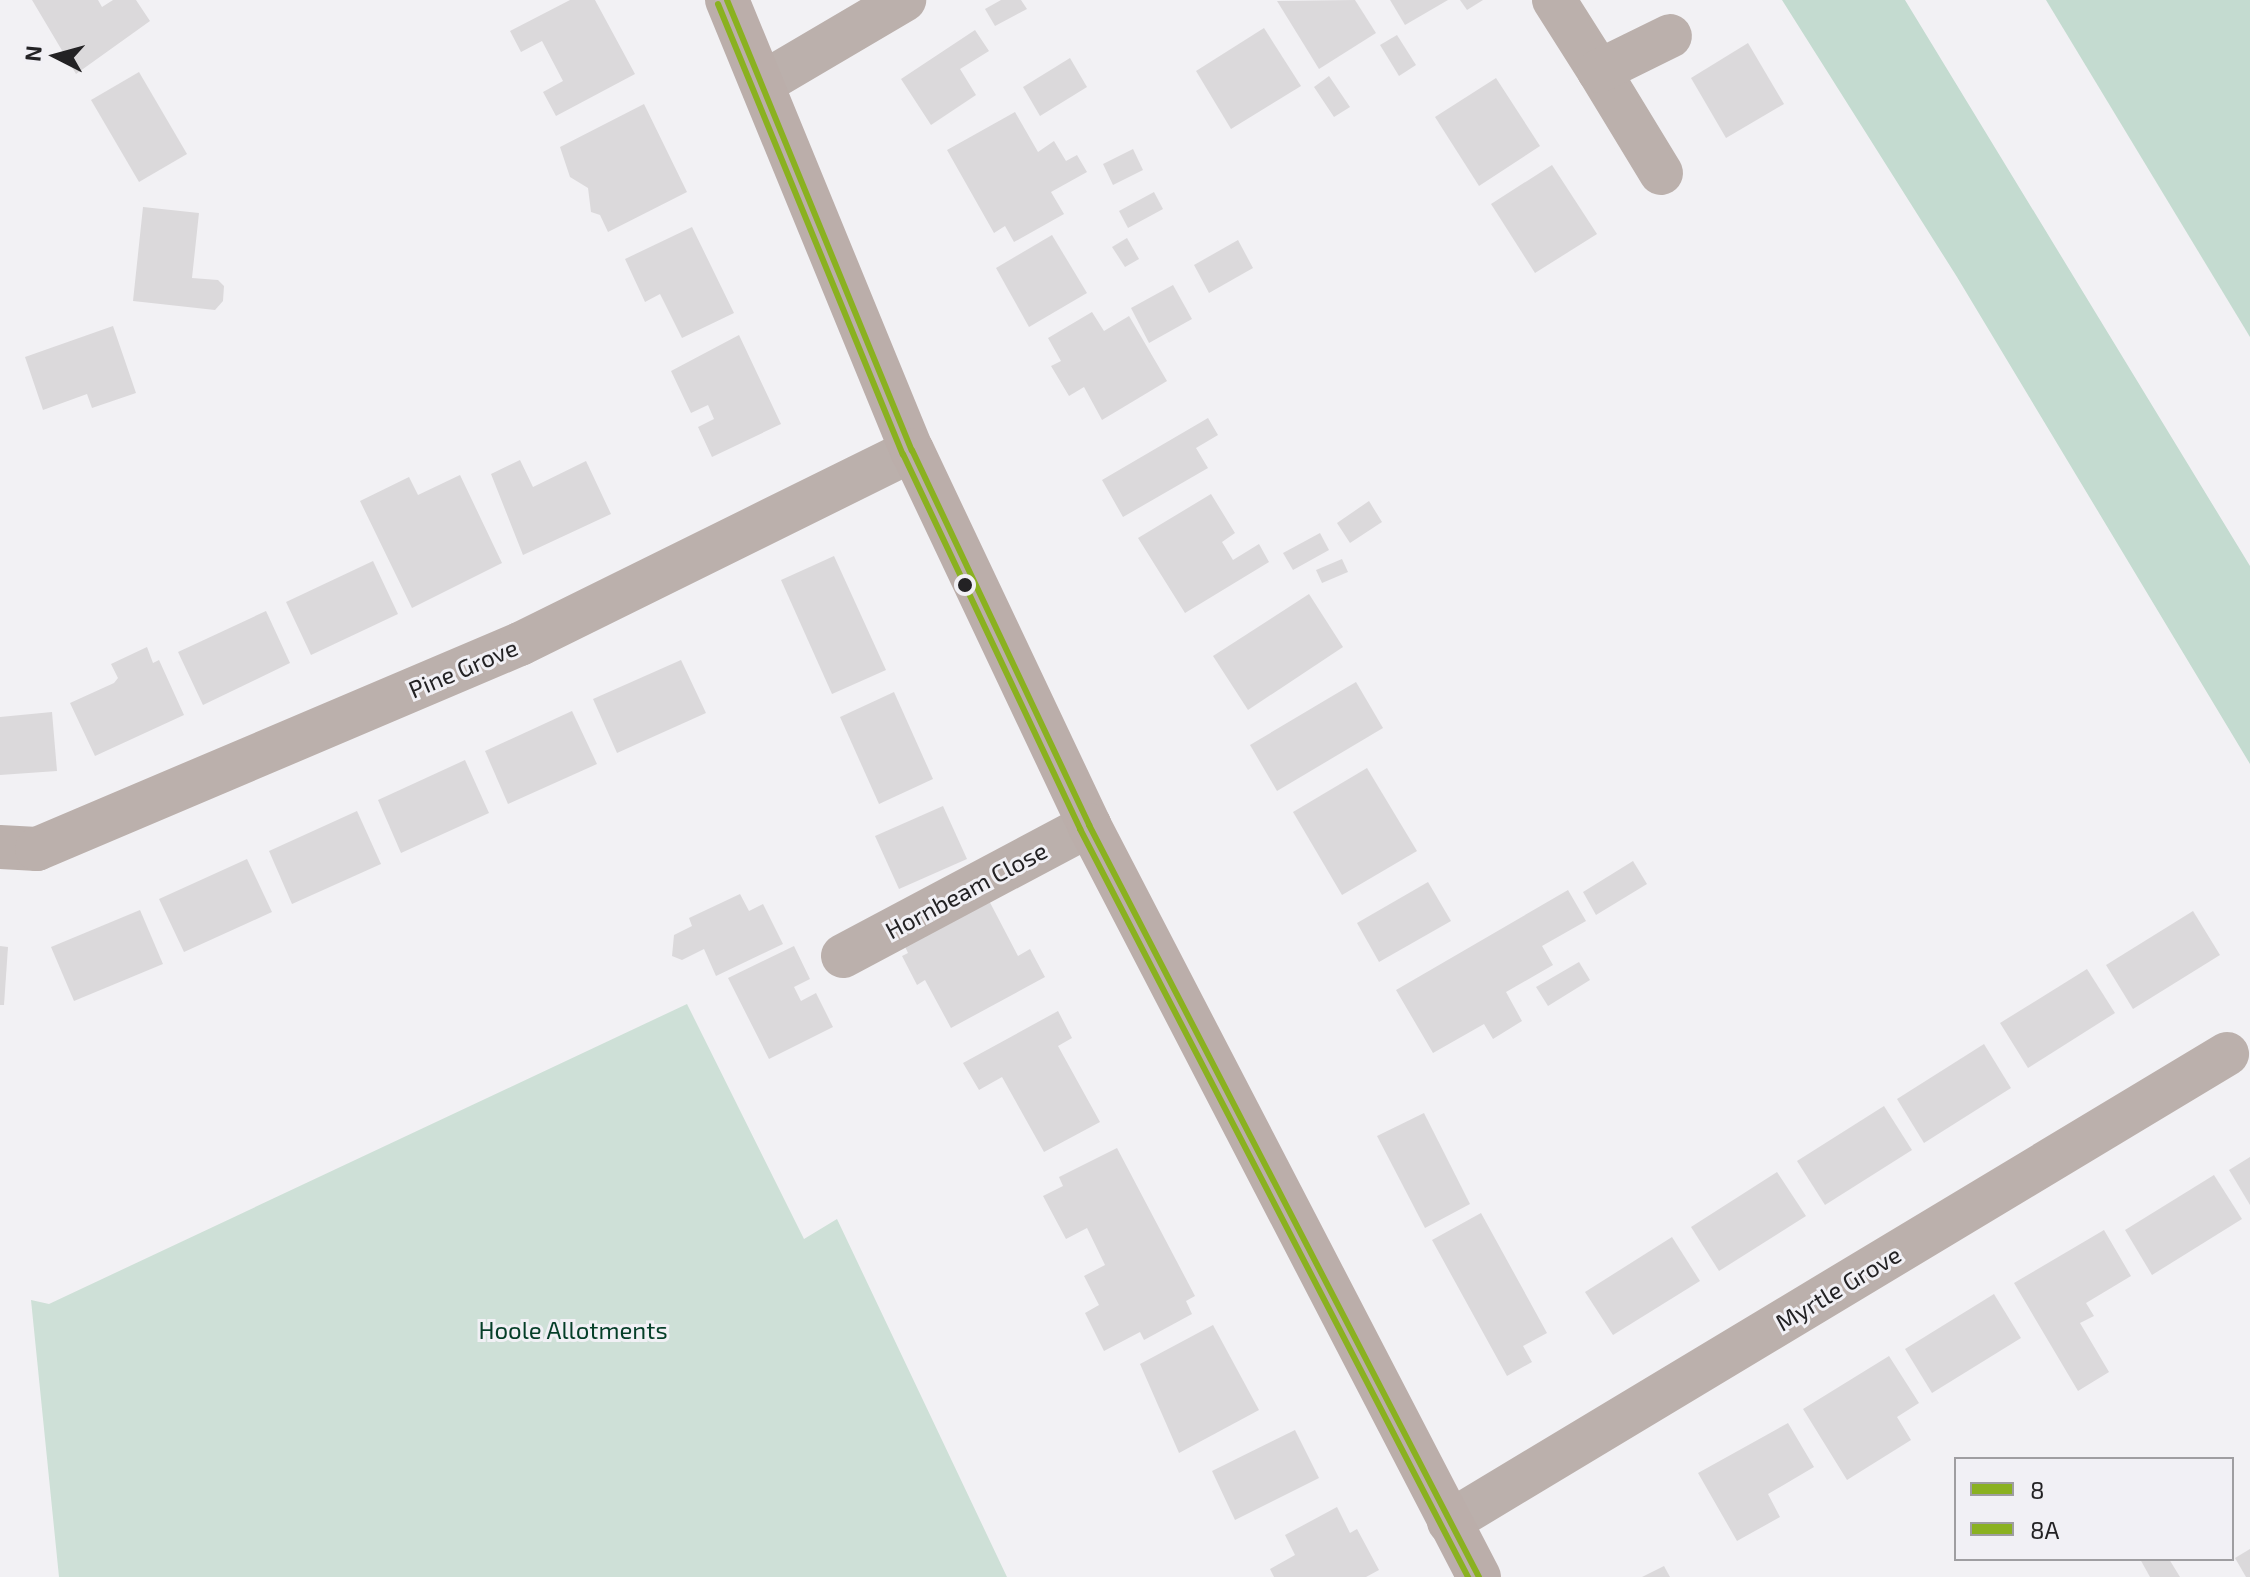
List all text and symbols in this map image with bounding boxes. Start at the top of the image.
north arrow [16,16,96,96]
text: N [18,44,46,63]
unlabelled marker [957,577,973,593]
street label: Pine Grove [404,632,522,704]
street label: Hornbeam Close [880,835,1052,945]
street label: Myrtle Grove [1770,1239,1906,1337]
park label: Hoole Allotments [478,1316,668,1344]
legend [1954,1457,2234,1561]
text: 8 [2030,1475,2045,1504]
text: 8A [2030,1515,2060,1544]

